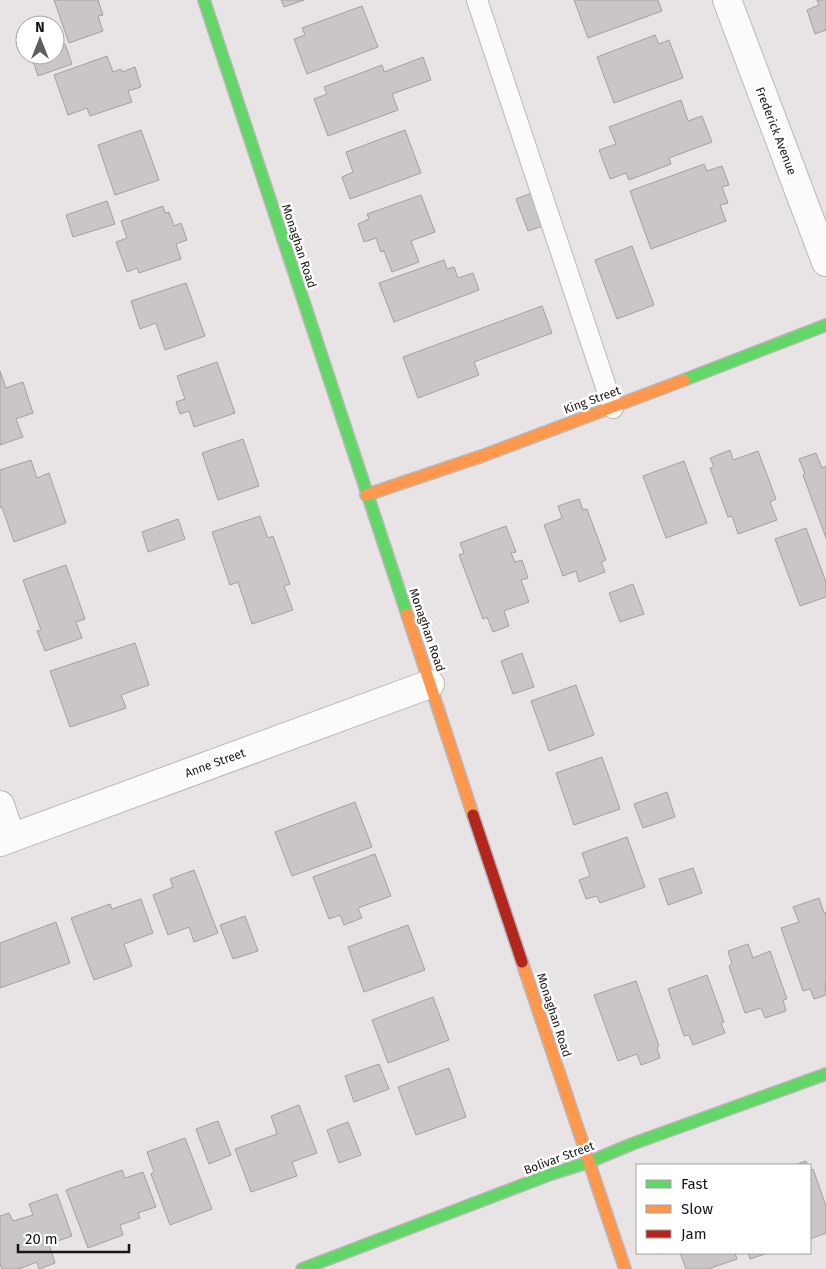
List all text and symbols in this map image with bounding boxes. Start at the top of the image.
north arrow [15,15,65,65]
text: N [35,19,45,36]
street label: Frederick Avenue [753,85,799,177]
street label: Monaghan Road [279,202,319,290]
street label: King Street [562,383,623,417]
street label: Monaghan Road [406,586,448,674]
street label: Anne Street [183,745,248,780]
street label: Monaghan Road [534,971,574,1059]
street label: Bolivar Street [522,1139,597,1177]
legend [636,1164,811,1254]
text: Fast [681,1175,708,1193]
text: Slow [681,1200,713,1218]
scale bar [18,1222,129,1254]
text: Jam [681,1225,707,1243]
text: 20 m [25,1230,58,1248]

